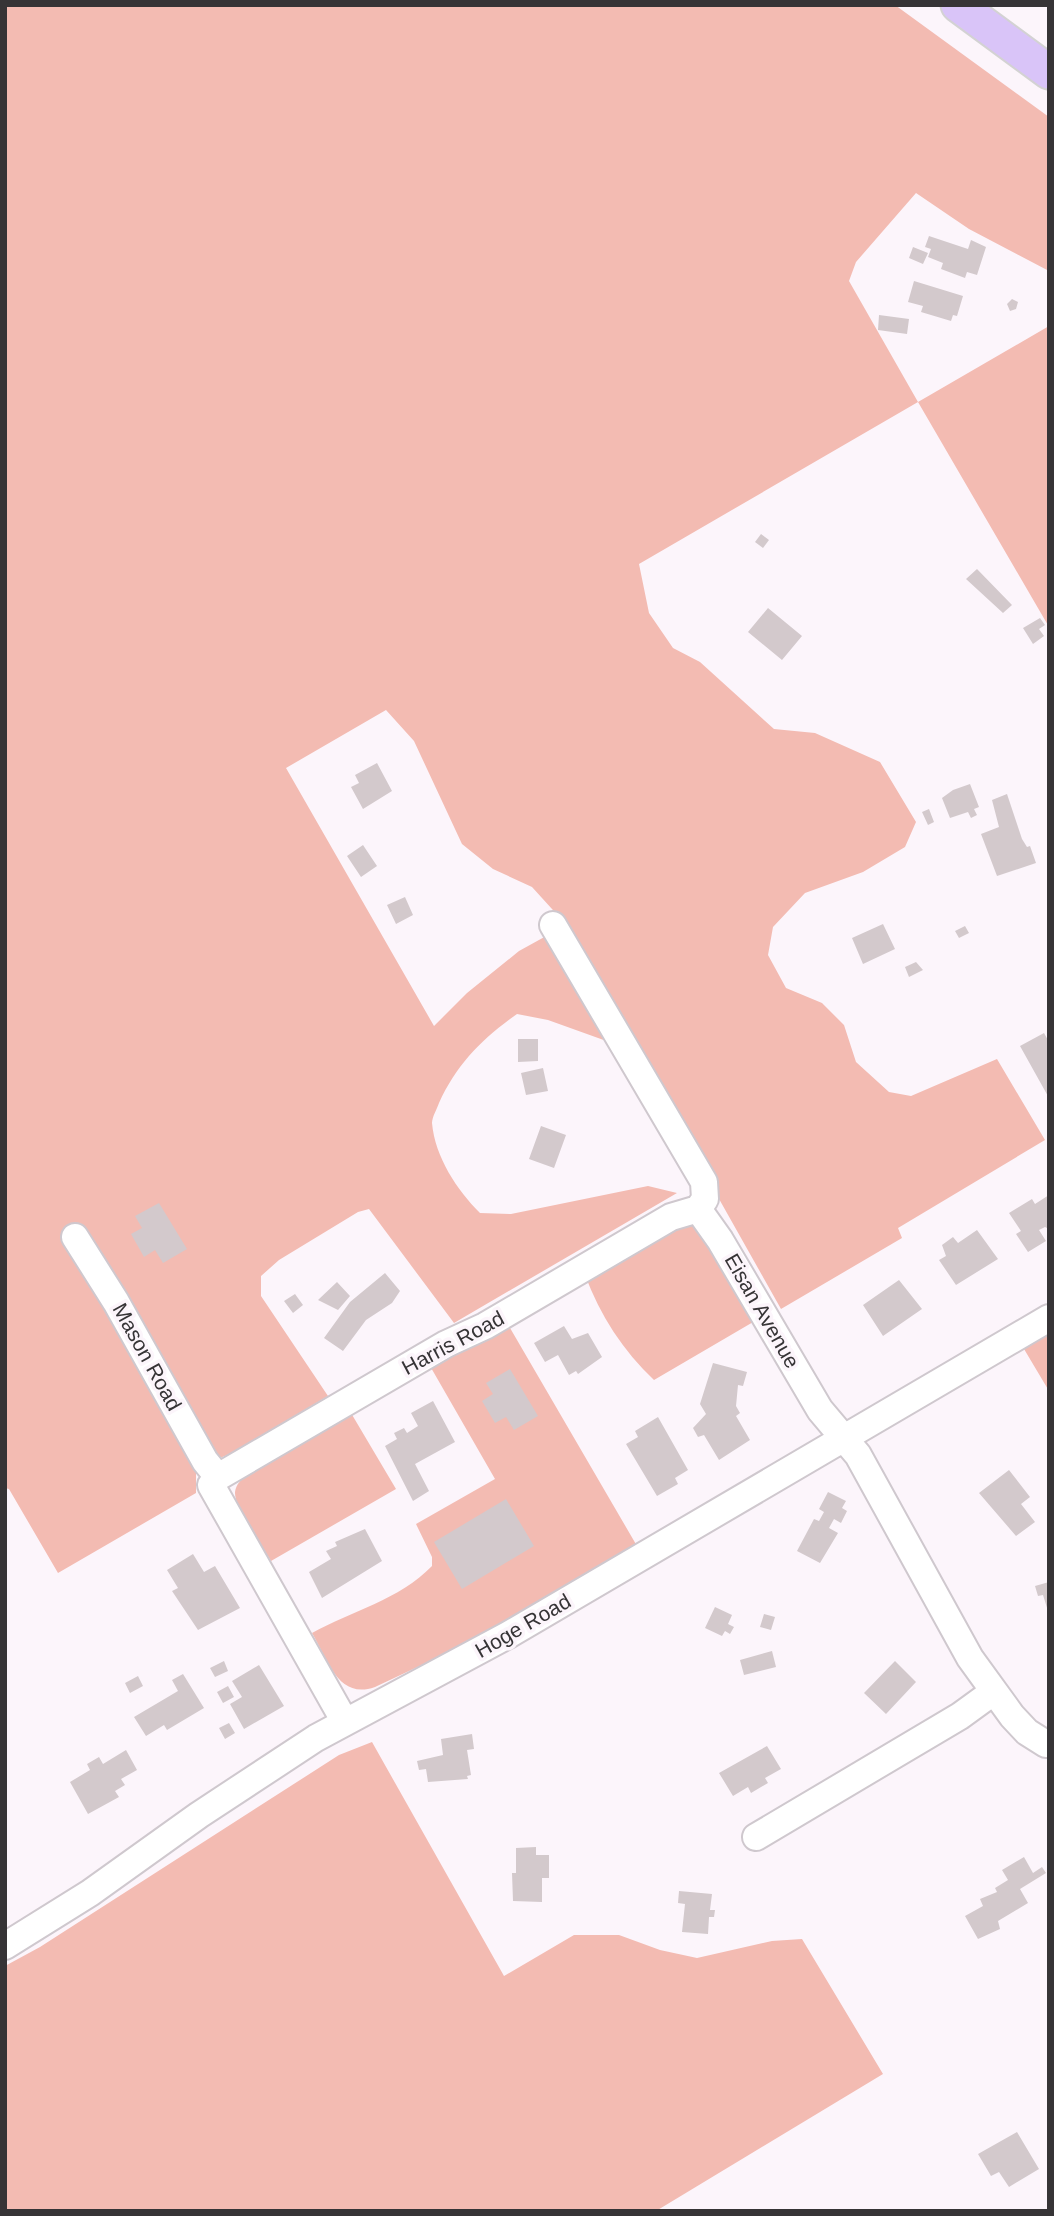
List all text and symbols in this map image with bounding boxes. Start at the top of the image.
street label: Eisan Avenue [720,1250,804,1372]
street label: Mason Road [109,1299,186,1414]
street label: Harris Road [398,1306,508,1379]
street label: Hoge Road [471,1589,575,1662]

